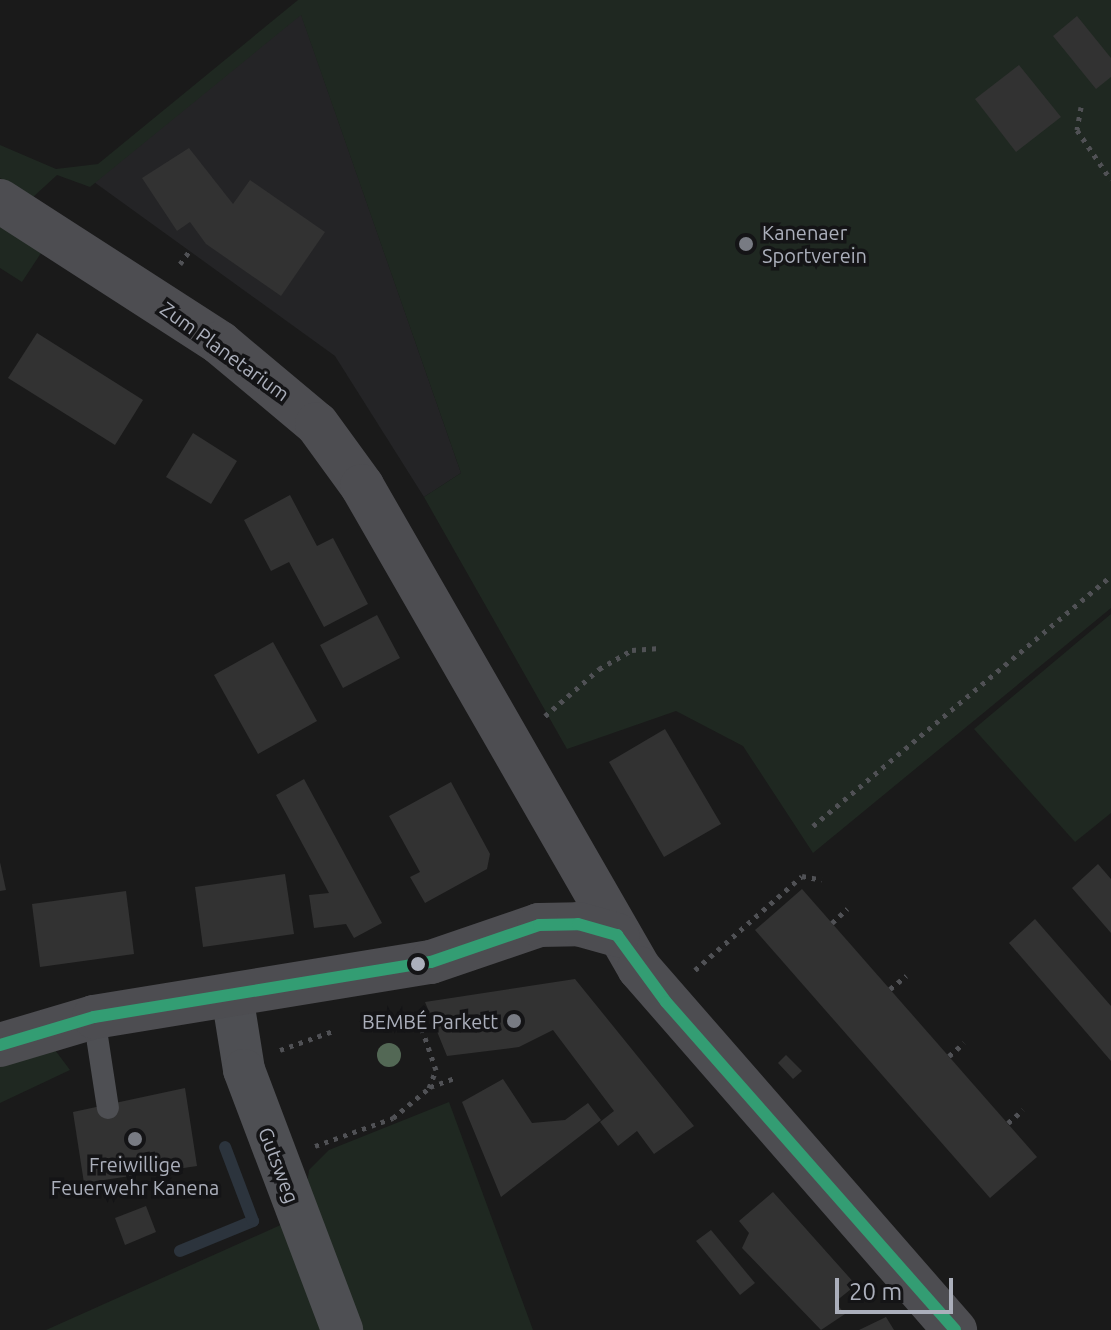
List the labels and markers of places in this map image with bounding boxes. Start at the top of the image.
place label: Kanenaer Sportverein [762,220,867,267]
marker: Kanenaer Sportverein [737,235,755,253]
unlabelled marker [410,956,426,972]
place label: BEMBÉ Parkett [362,1009,498,1033]
marker: BEMBÉ Parkett [505,1012,523,1030]
marker: Freiwillige Feuerwehr Kanena [126,1130,144,1148]
place label: Freiwillige Feuerwehr Kanena [51,1152,219,1199]

